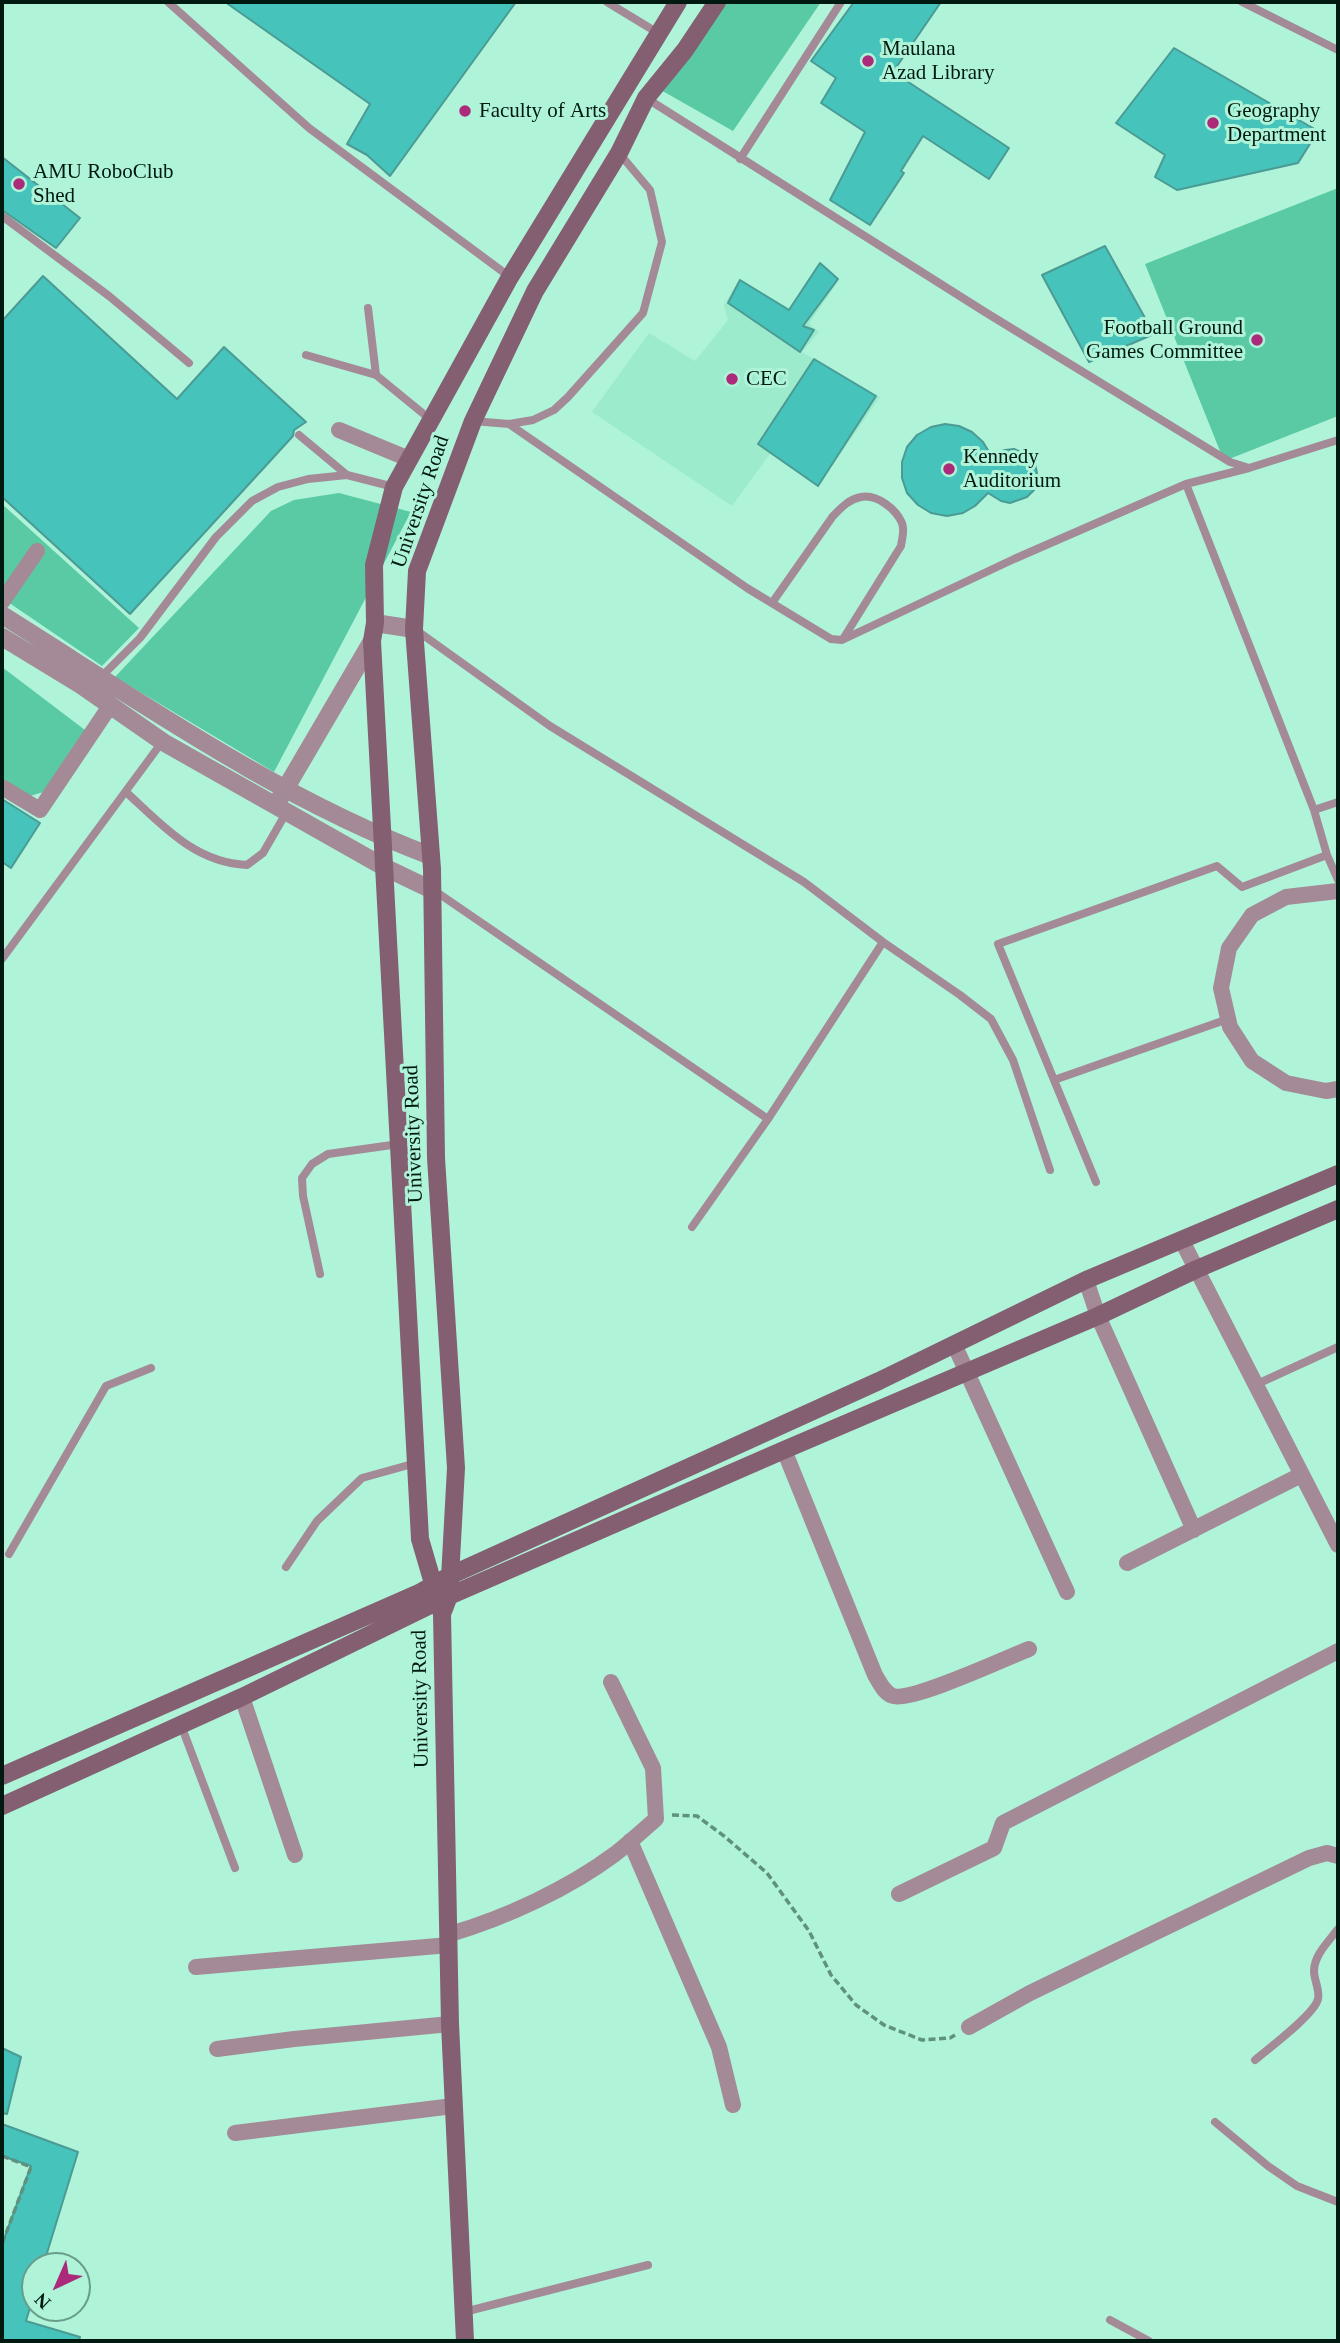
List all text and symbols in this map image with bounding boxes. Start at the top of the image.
place label: Maulana Azad Library [882,36,995,86]
marker: Maulana Azad Library [860,53,876,69]
place label: Faculty of Arts [479,98,606,124]
place label: Geography Department [1227,98,1326,148]
marker: Faculty of Arts [457,103,473,119]
marker: Geography Department [1205,115,1221,131]
place label: AMU RoboClub Shed [33,159,174,209]
marker: AMU RoboClub Shed [11,176,27,192]
place label: Football Ground Games Committee [1086,315,1243,365]
marker: Football Ground Games Committee [1249,332,1265,348]
place label: CEC [746,366,787,392]
marker: CEC [724,371,740,387]
street label: University Road [387,433,455,571]
place label: Kennedy Auditorium [963,444,1061,494]
marker: Kennedy Auditorium [941,461,957,477]
street label: University Road [399,1064,429,1204]
street label: University Road [407,1630,435,1768]
north arrow [21,2252,91,2322]
text: N [30,2289,55,2313]

